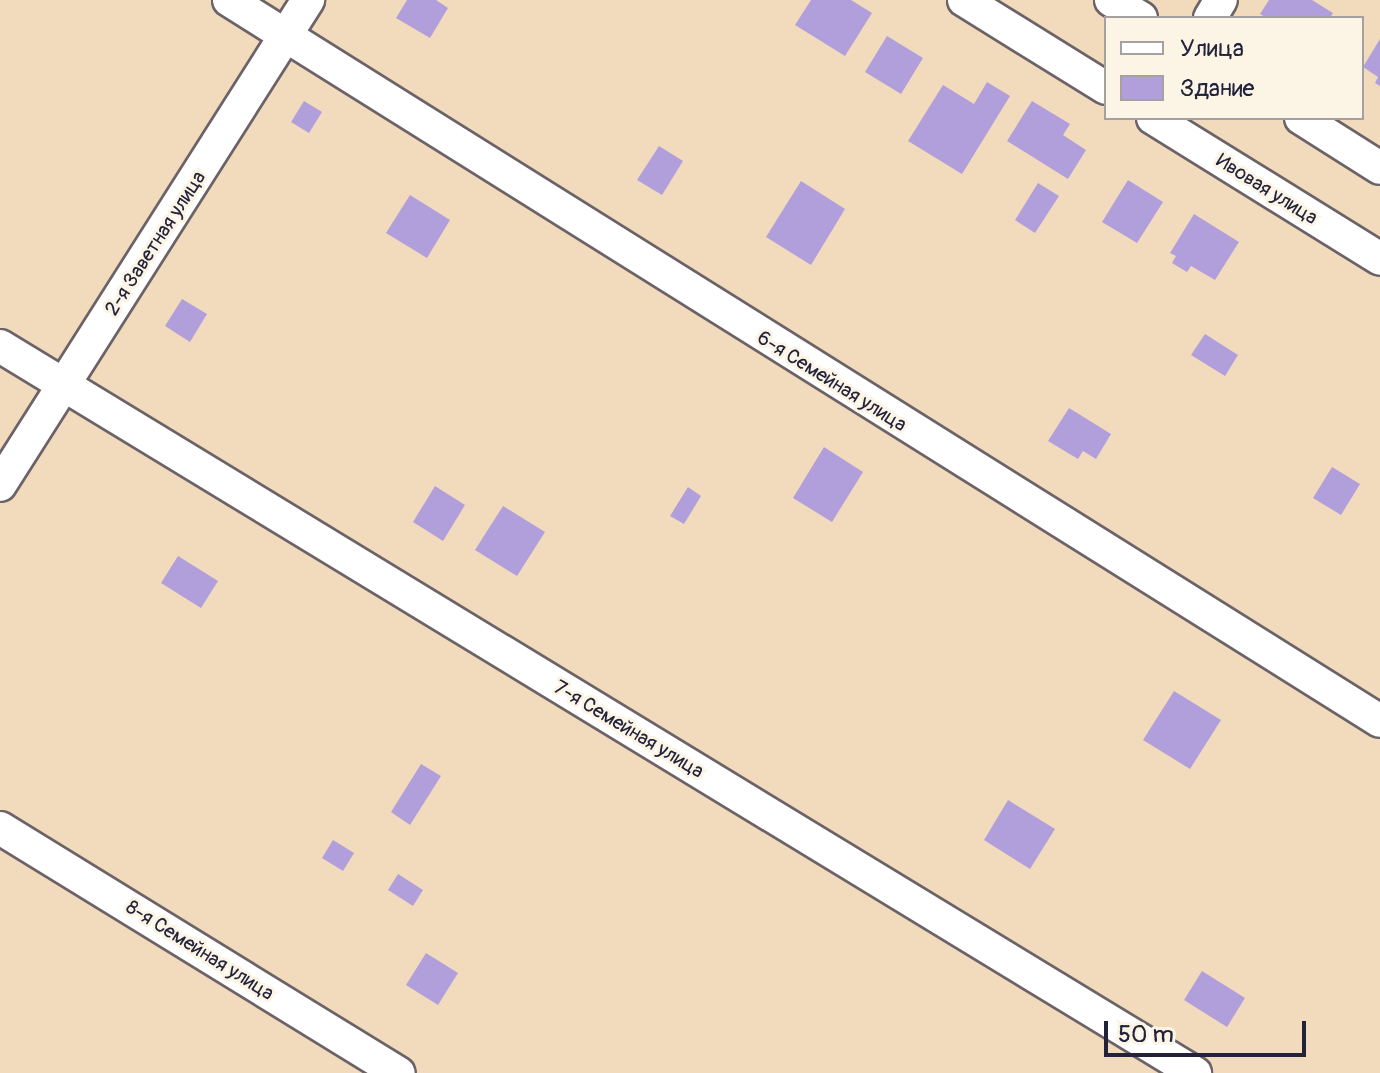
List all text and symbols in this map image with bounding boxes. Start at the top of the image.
legend [1104,16,1364,120]
text: Улица [1180,34,1244,63]
text: Здание [1180,74,1254,103]
street label: Ивовая улица [1212,148,1322,230]
street label: 2-я Заветная улица [99,166,211,320]
street label: 6-я Семейная улица [753,325,911,437]
street label: 7-я Семейная улица [550,675,708,783]
street label: 8-я Семейная улица [122,895,278,1005]
scale bar [1108,1005,1310,1055]
text: 50 m [1118,1020,1174,1049]

